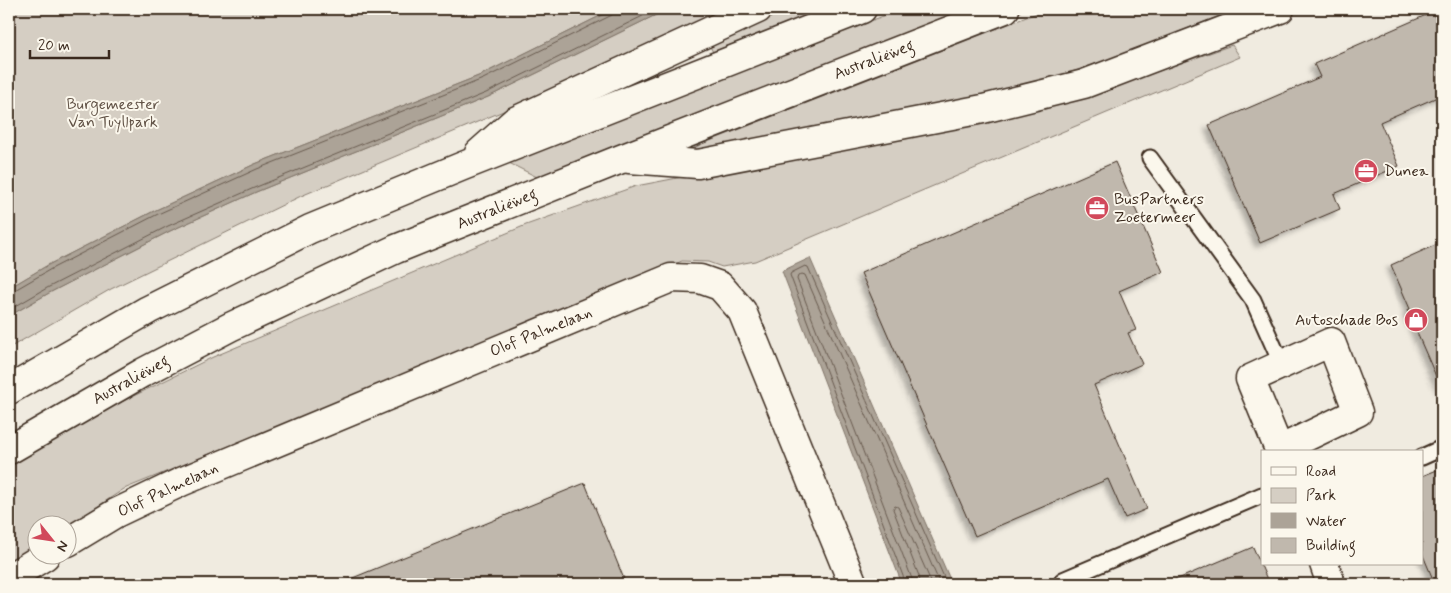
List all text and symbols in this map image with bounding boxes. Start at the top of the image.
scale bar [30,28,109,60]
street label: Australiëweg [831,35,918,86]
text: 20 m [38,36,70,56]
park label: Burgemeester Van Tuyllpark [66,94,160,133]
office icon: Dunea [1353,158,1379,184]
place label: Dunea [1384,161,1429,182]
street label: Australiëweg [454,183,541,236]
place label: BusPartners Zoetermeer [1114,189,1204,228]
office icon: BusPartners Zoetermeer [1084,195,1110,221]
street label: Olof Palmelaan [487,302,595,362]
shop icon: Autoschade Bos [1403,307,1429,333]
place label: Autoschade Bos [1295,310,1398,331]
street label: Australiëweg [89,350,174,411]
legend [1261,450,1424,566]
street label: Olof Palmelaan [114,458,222,522]
text: Road [1306,462,1336,482]
text: Park [1306,486,1336,506]
text: Water [1306,512,1346,532]
north arrow [28,516,78,566]
text: Building [1306,536,1356,557]
text: N [52,537,73,555]

